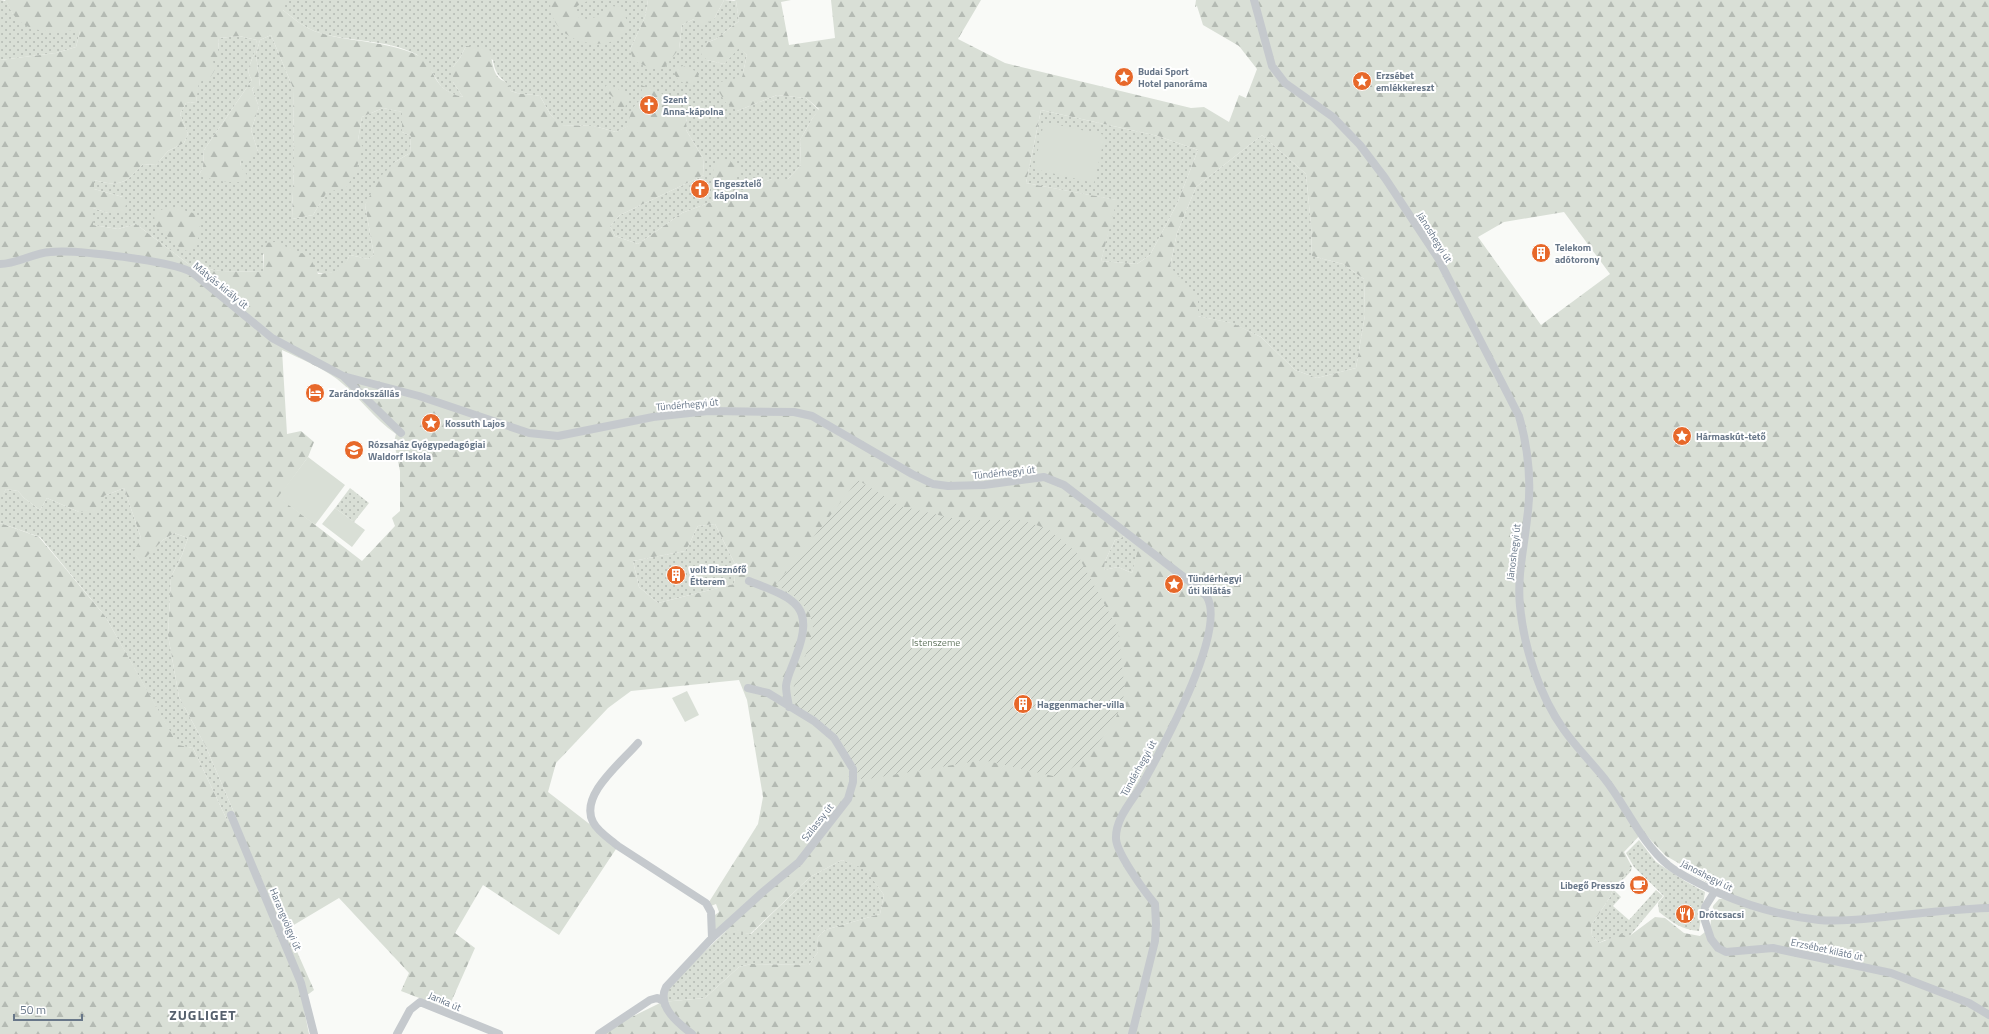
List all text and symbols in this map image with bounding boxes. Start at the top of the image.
place label: Budai Sport Hotel panoráma [1138,64,1207,91]
place icon: Budai Sport Hotel panoráma [1113,66,1135,88]
place label: Erzsébet emlékkereszt [1376,68,1435,95]
place icon: Erzsébet emlékkereszt [1351,70,1373,92]
place label: Szent Anna-kápolna [663,92,724,119]
church icon: Szent Anna-kápolna [638,94,660,116]
place label: Engesztelő kápolna [714,176,762,203]
church icon: Engesztelő kápolna [689,178,711,200]
street label: Jánoshegyi út [1413,209,1456,266]
place label: Telekom adótorony [1555,240,1599,267]
building icon: Telekom adótorony [1530,242,1552,264]
street label: Mátyás király út [190,258,252,313]
hotel icon: Zarándokszállás [304,382,326,404]
place label: Zarándokszállás [329,386,400,401]
street label: Tündérhegyi út [655,394,719,415]
place icon: Kossuth Lajos [420,412,442,434]
place label: Kossuth Lajos [445,416,505,431]
place icon: Hármaskút-tető [1671,425,1693,447]
place label: Hármaskút-tető [1696,429,1766,444]
place label: Rózsaház Gyógypedagógiai Waldorf Iskola [368,437,485,464]
school or university icon: Rózsaház Gyógypedagógiai Waldorf Iskola [343,439,365,461]
street label: Tündérhegyi út [972,462,1036,483]
street label: Jánoshegyi út [1503,522,1524,581]
place label: volt Disznófő Étterem [690,562,747,589]
building icon: volt Disznófő Étterem [665,564,687,586]
place label: Tündérhegyi úti kilátás [1188,571,1242,598]
place icon: Tündérhegyi úti kilátás [1163,573,1185,595]
park label: Istenszeme [912,635,960,650]
building icon: Haggenmacher-villa [1012,693,1034,715]
place label: Haggenmacher-villa [1037,697,1124,712]
street label: Tündérhegyi út [1117,737,1160,799]
street label: Szilassy út [798,800,837,844]
street label: Jánoshegyi út [1678,856,1736,895]
cafe icon: Libegő Presszó [1628,874,1650,896]
place label: Libegő Presszó [1560,878,1625,893]
street label: Harangvölgyi út [266,886,306,953]
restaurant icon: Drótcsacsi [1674,903,1696,925]
place label: Drótcsacsi [1699,907,1744,922]
street label: Erzsébet kilátó út [1789,935,1865,965]
street label: Janka út [426,988,464,1015]
scale bar [14,996,82,1022]
text: 50 m [20,1000,46,1019]
district label: ZUGLIGET [169,1004,237,1025]

